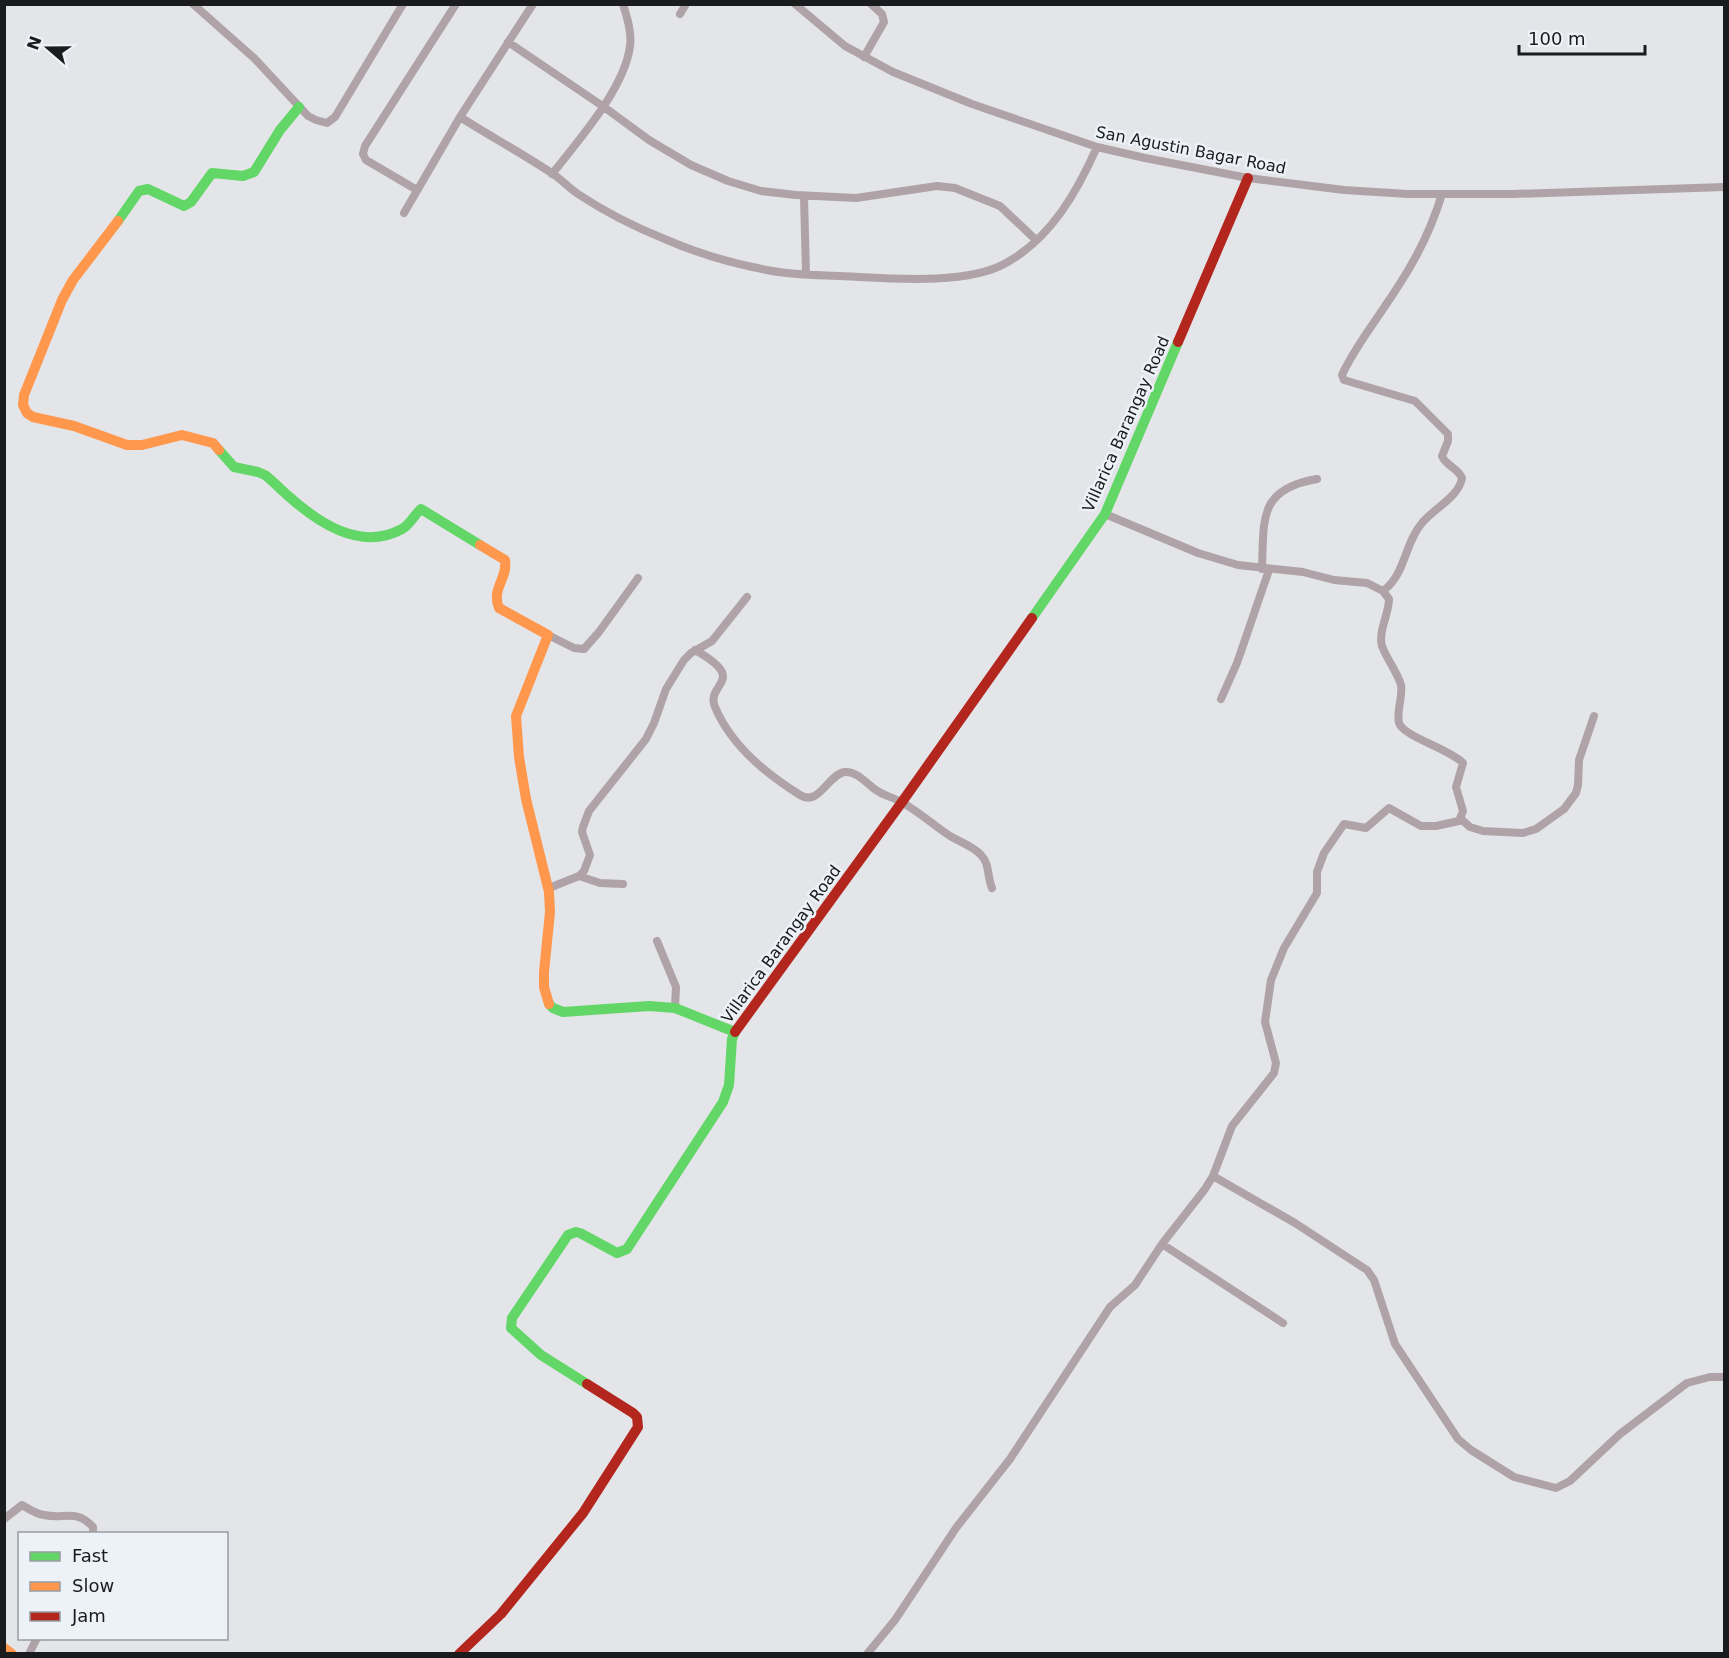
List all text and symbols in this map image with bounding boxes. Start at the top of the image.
north arrow [18,18,78,78]
scale bar [1519,18,1645,56]
text: 100 m [1528,28,1586,49]
text: N [23,33,46,53]
street label: San Agustin Bagar Road [1094,122,1288,178]
street label: Villarica Barangay Road [1079,333,1173,515]
street label: Villarica Barangay Road [717,861,845,1027]
legend [18,1532,228,1640]
text: Fast [72,1545,108,1566]
text: Slow [72,1575,114,1596]
text: Jam [71,1605,106,1626]

